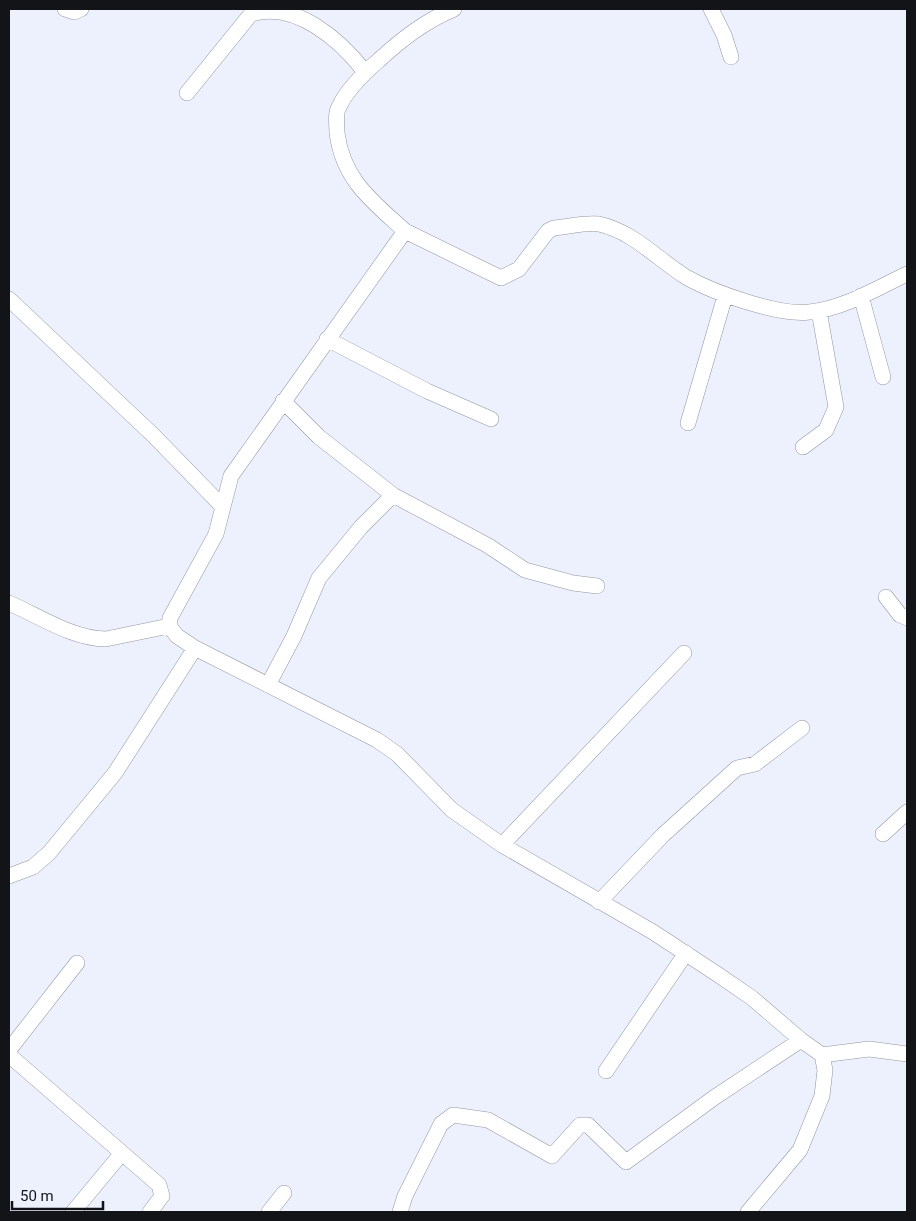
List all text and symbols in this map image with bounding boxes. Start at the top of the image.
scale bar [12,1178,104,1210]
text: 50 m [20,1187,54,1205]

